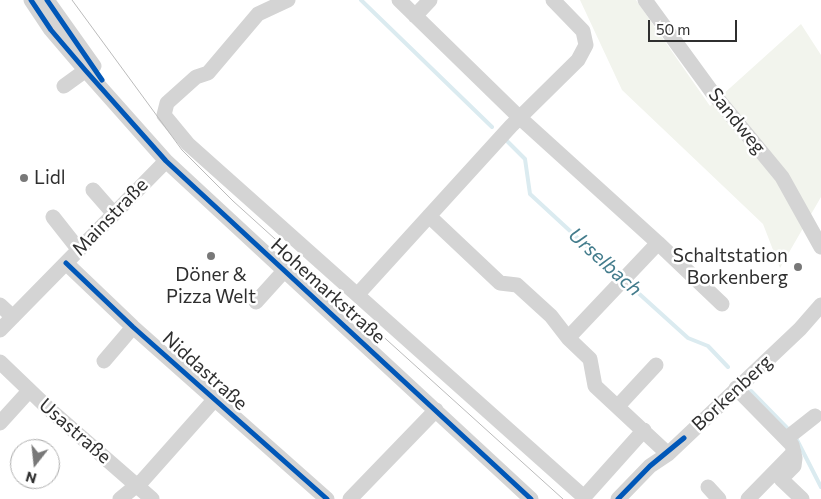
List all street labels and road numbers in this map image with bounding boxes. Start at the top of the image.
street label: Sandweg [704,83,770,159]
street label: Mainstraße [67,173,153,261]
street label: Hohemarkstraße [266,234,390,348]
street label: Niddastraße [158,327,252,415]
street label: Borkenberg [687,350,777,436]
street label: Usastraße [34,394,116,468]

